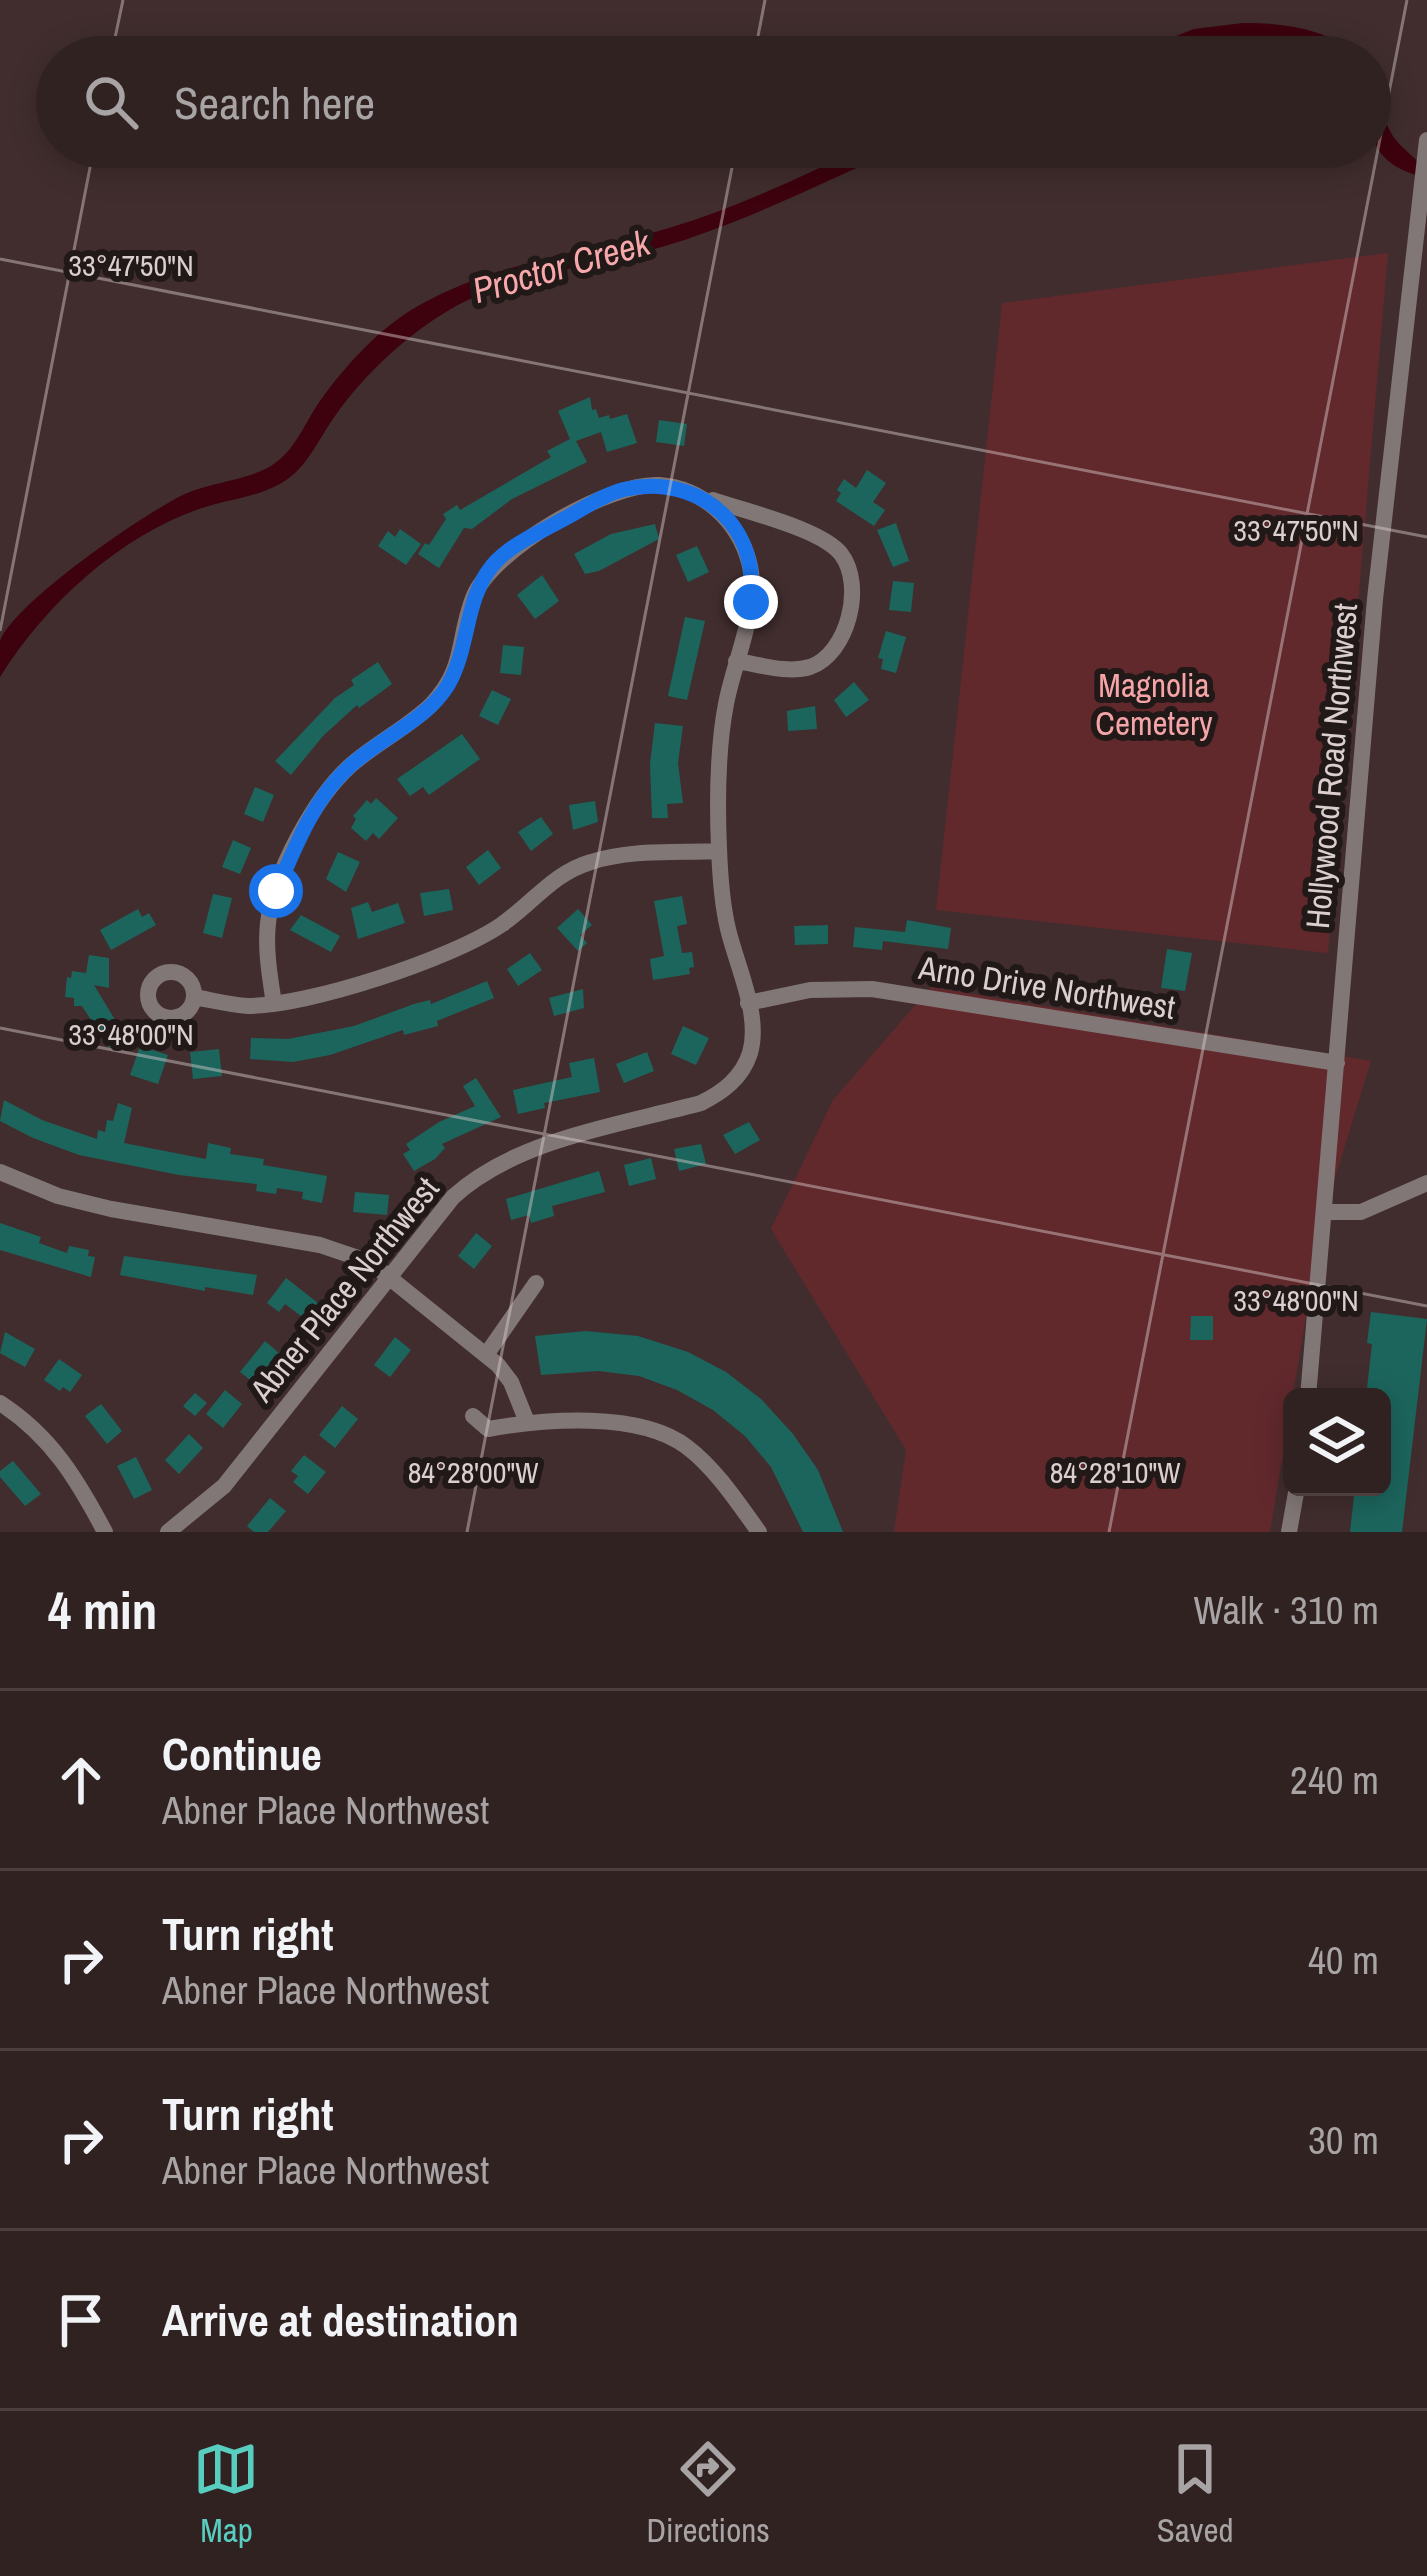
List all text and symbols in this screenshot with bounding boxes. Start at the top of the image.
search box [36,36,1391,168]
icon: search [78,69,144,135]
text: Search here [174,72,375,133]
water label: Proctor Creek [467,217,656,314]
text: 33°47'50"N [68,245,194,285]
text: 33°47'50"N [1233,510,1359,550]
route end [724,575,778,629]
street label: Hollywood Road Northwest [1295,602,1367,930]
park label: Magnolia Cemetery [1095,663,1213,745]
route start [249,864,303,918]
street label: Arno Drive Northwest [915,945,1178,1029]
text: 33°48'00"N [68,1014,194,1054]
street label: Abner Place Northwest [239,1168,448,1411]
text: 33°48'00"N [1233,1280,1359,1320]
map controls [1283,1388,1391,1496]
button: layers [1283,1388,1391,1496]
text: 84°28'00"W [408,1452,538,1492]
text: 84°28'10"W [1050,1452,1180,1492]
text: 4 min [48,1576,157,1645]
text: Walk · 310 m [1194,1584,1379,1636]
text: Continue [162,1723,322,1784]
icon: ahead [48,1747,114,1813]
text: 240 m [1290,1754,1379,1806]
text: Abner Place Northwest [162,1784,489,1836]
text: Turn right [162,1903,334,1964]
icon: right [48,1927,114,1993]
text: 40 m [1308,1934,1379,1986]
text: Abner Place Northwest [162,1964,489,2016]
text: Turn right [162,2083,334,2144]
icon: right [48,2107,114,2173]
text: 30 m [1308,2114,1379,2166]
text: Abner Place Northwest [162,2144,489,2196]
icon: arrive [48,2287,114,2353]
text: Arrive at destination [162,2289,519,2350]
tab: Map [193,2436,259,2552]
tab: Directions [646,2436,770,2552]
tab: Saved [1157,2436,1233,2552]

